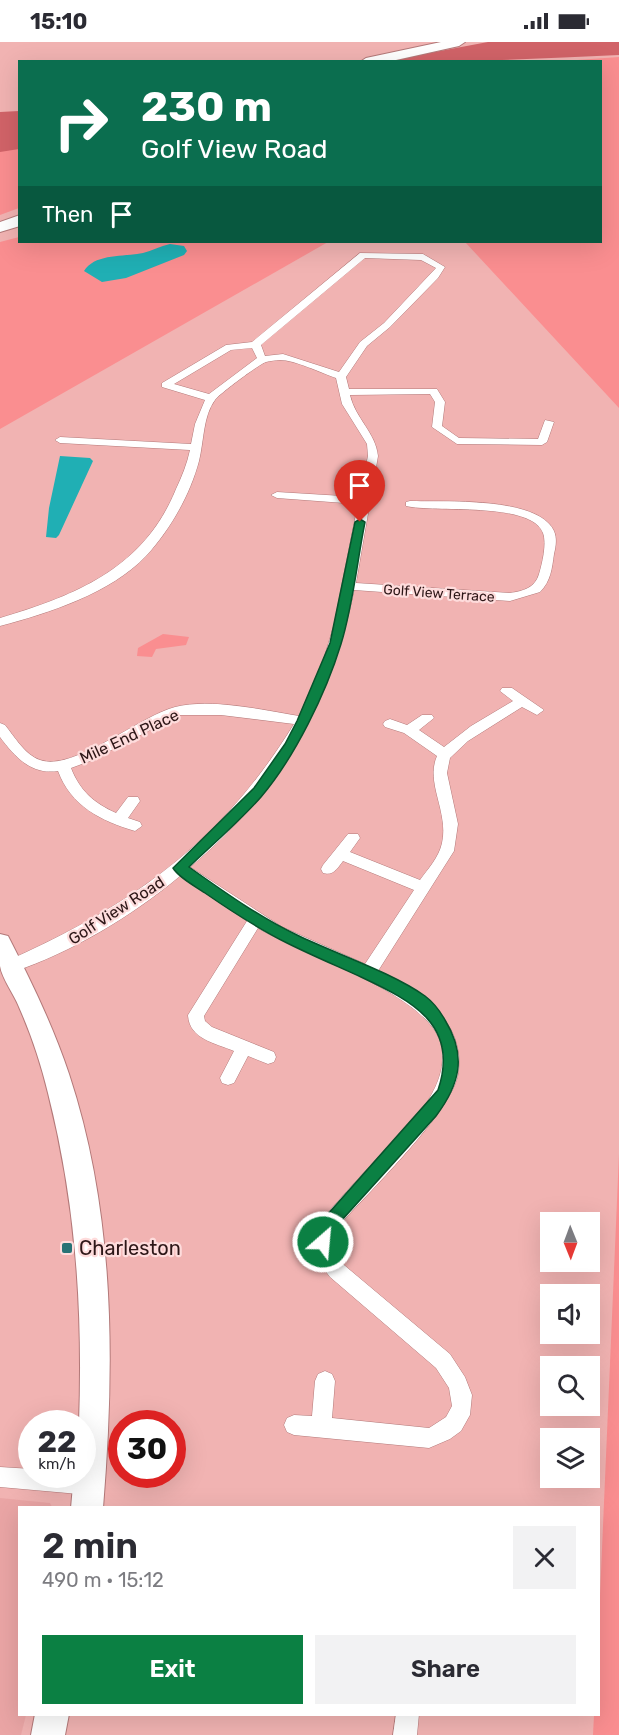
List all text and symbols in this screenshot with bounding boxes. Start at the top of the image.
text: 15:10 [30,8,87,35]
text: 230 m [141,82,272,132]
icon: right [42,84,120,162]
text: Golf View Road [141,133,328,165]
icon: arrive [105,198,138,231]
text: Then [42,201,93,228]
pin [334,460,385,522]
icon: arrive [343,469,376,502]
street label: Golf View Terrace [383,581,495,606]
street label: Mile End Place [77,705,182,768]
street label: Golf View Road [65,872,168,949]
position arrow [291,1210,355,1274]
north arrow [540,1212,600,1272]
map controls [540,1212,600,1488]
place label: Charleston [79,1236,181,1260]
marker: Charleston [60,1241,74,1255]
button: sound [540,1284,600,1344]
button: search [540,1356,600,1416]
speed limit sign: 30 [108,1410,186,1488]
text: 22 [38,1424,77,1460]
button: layers [540,1428,600,1488]
text: km/h [38,1455,76,1473]
text: 2 min [42,1524,138,1567]
button: close [513,1526,576,1589]
text: 490 m · 15:12 [42,1568,164,1592]
button: Exit [42,1635,303,1704]
button: Share [315,1635,576,1704]

